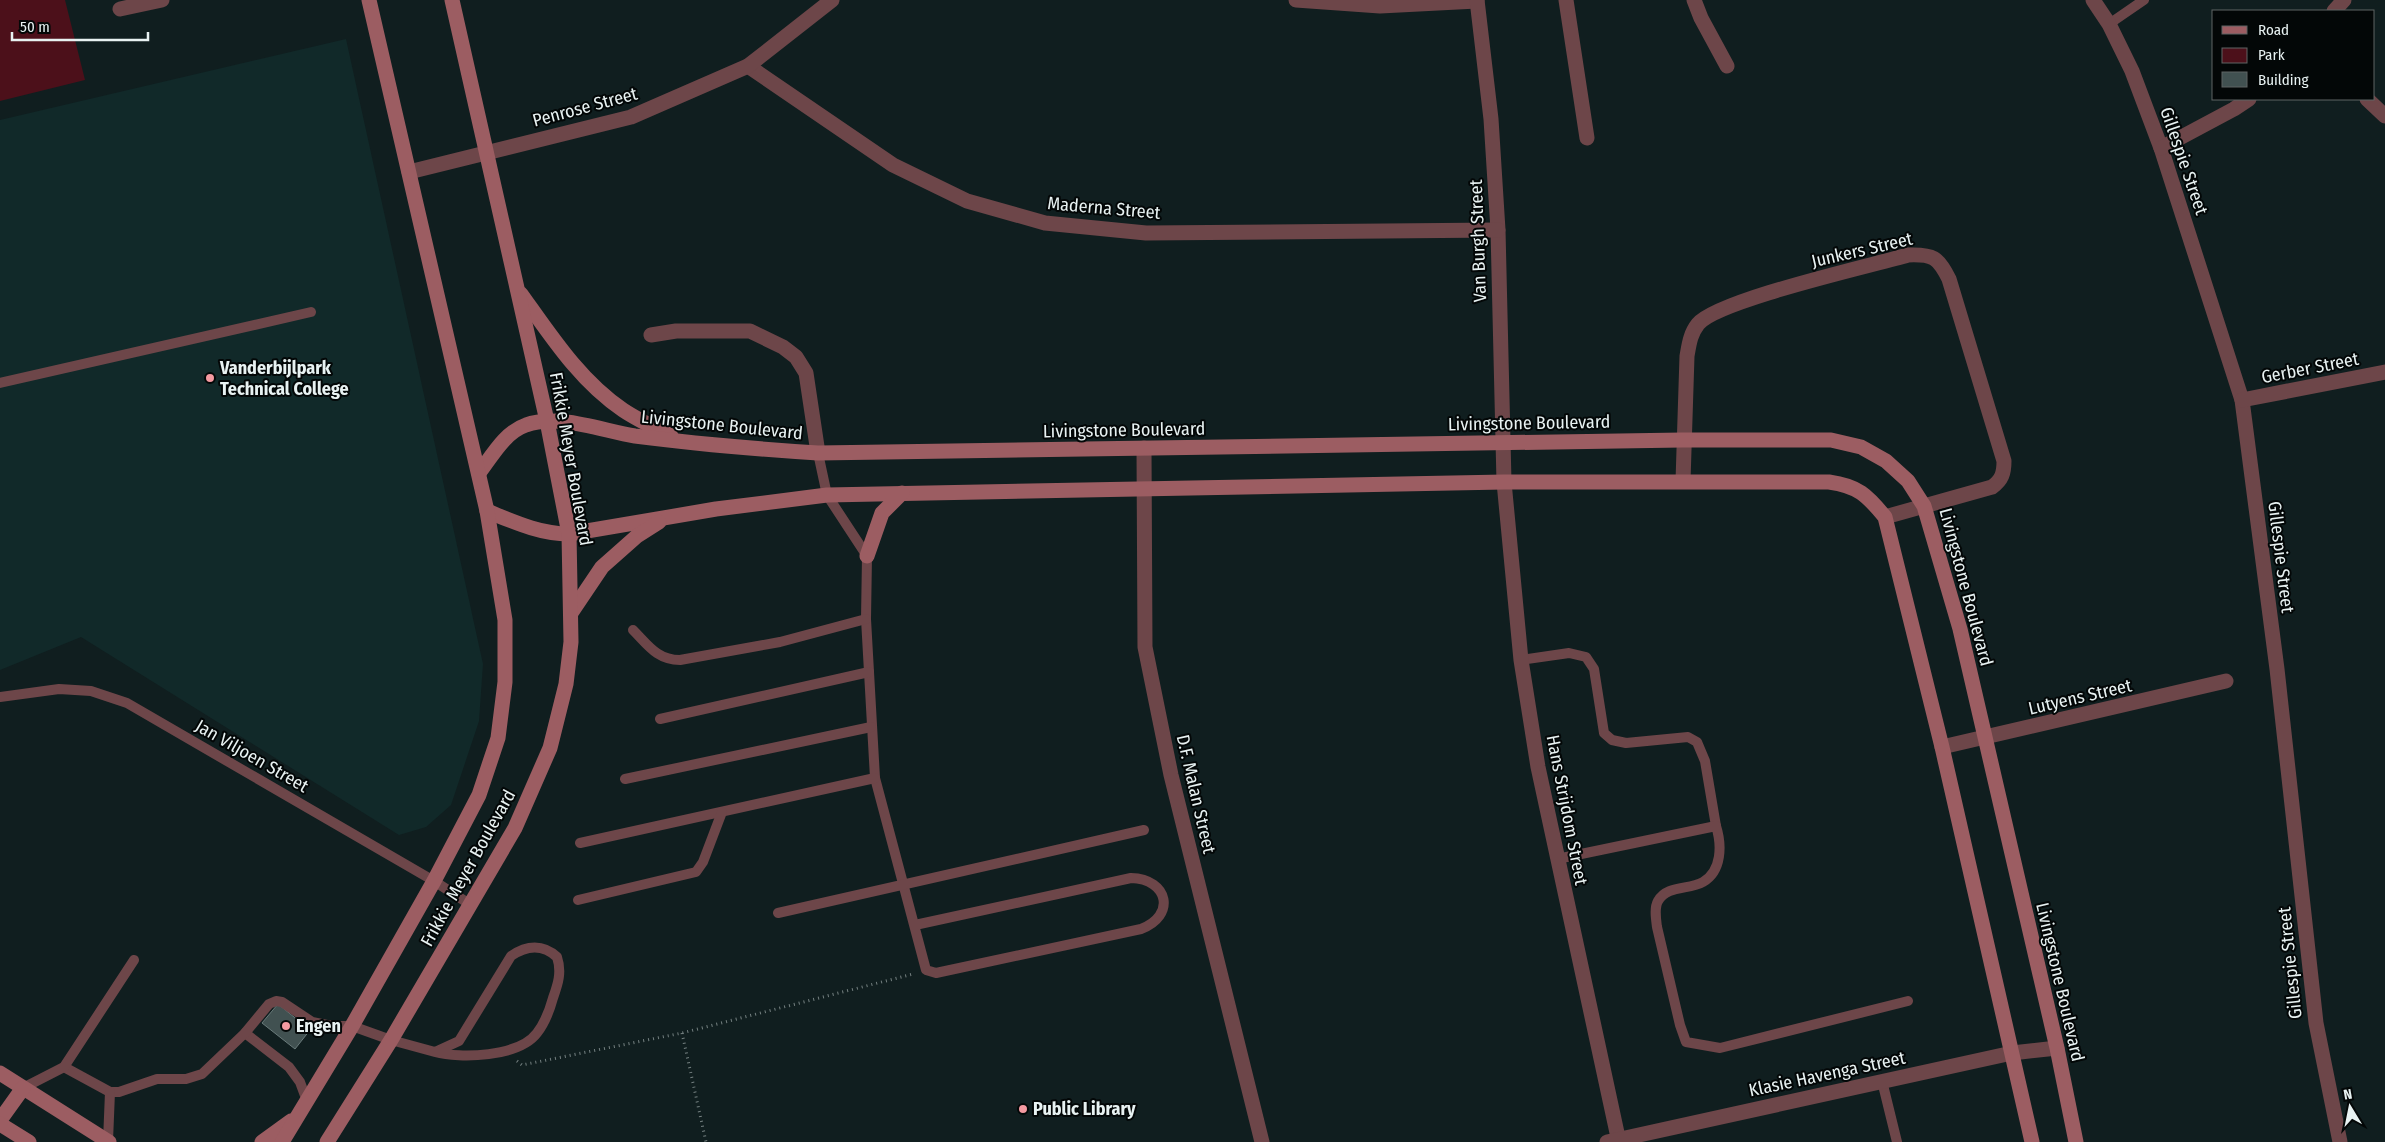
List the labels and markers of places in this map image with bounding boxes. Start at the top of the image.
place label: Vanderbijlpark Technical College [219,357,349,400]
marker: Vanderbijlpark Technical College [204,372,216,384]
place label: Engen [296,1015,341,1037]
marker: Engen [280,1020,292,1032]
place label: Public Library [1033,1098,1136,1120]
marker: Public Library [1017,1103,1029,1115]

